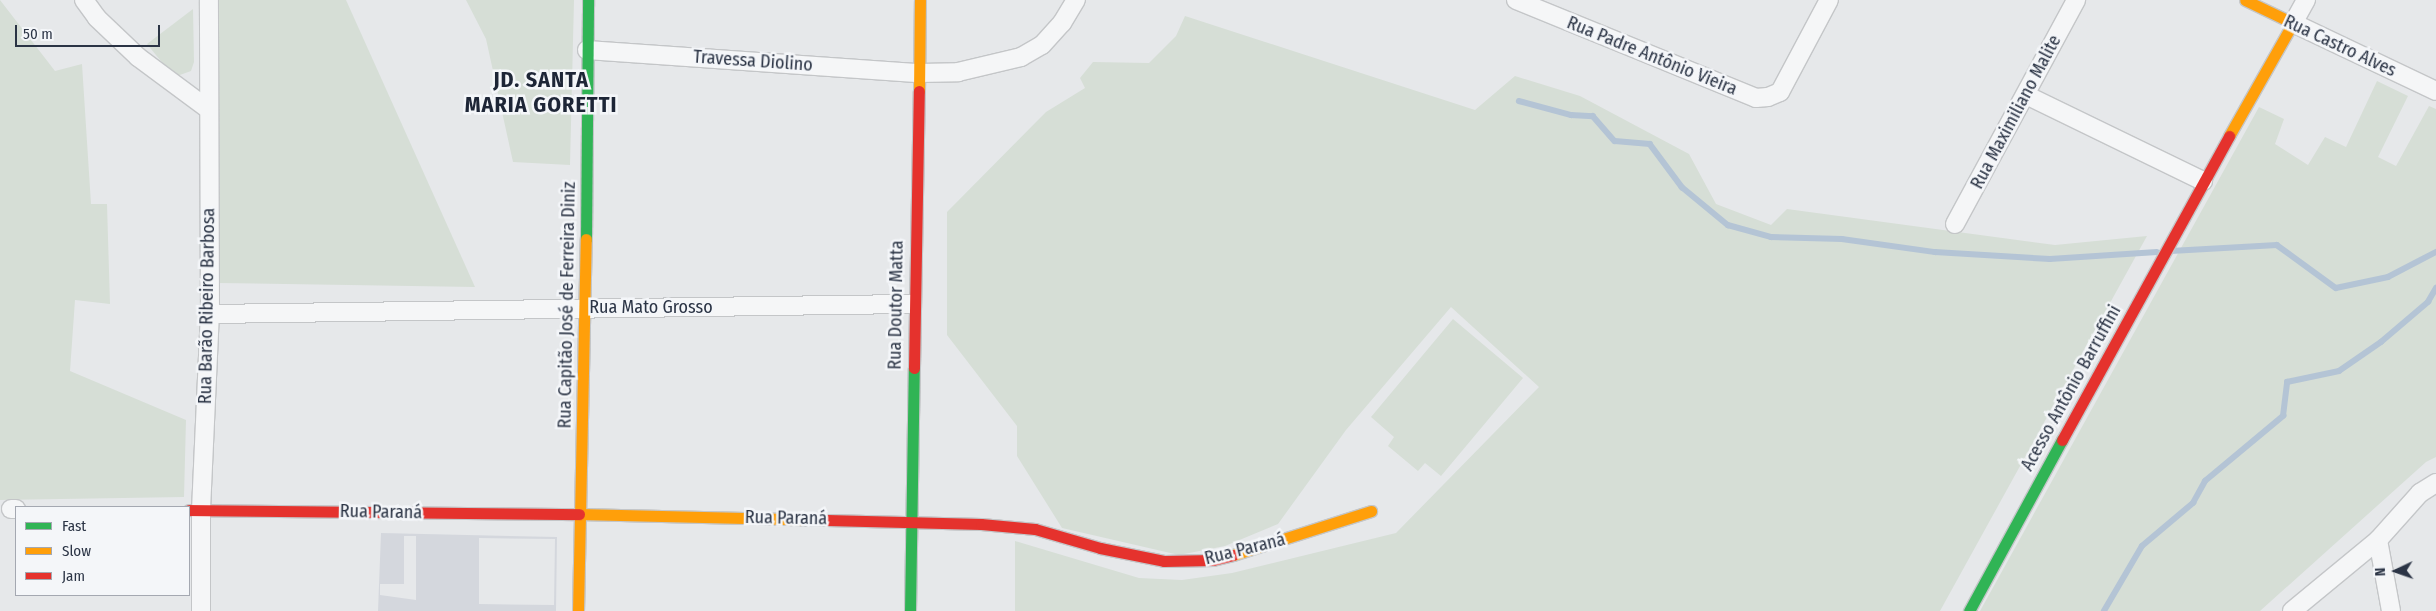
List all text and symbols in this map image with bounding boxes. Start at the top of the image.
street label: Rua Castro Alves [2280,11,2400,81]
street label: Rua Padre Antônio Vieira [1564,12,1740,100]
scale bar [18,15,162,47]
text: 50 m [23,25,53,43]
street label: Rua Maximiliano Malite [1966,31,2066,193]
street label: Travessa Diolino [693,46,813,76]
district label: JD. SANTA MARIA GORETTI [463,66,619,118]
street label: Rua Capitão José de Ferreira Diniz [554,181,580,429]
street label: Rua Barão Ribeiro Barbosa [194,208,220,404]
street label: Rua Doutor Matta [884,240,908,370]
street label: Rua Mato Grosso [589,296,713,318]
street label: Acesso Antônio Barruffini [2016,301,2126,475]
street label: Rua Paraná [340,500,422,524]
legend [15,506,190,596]
street label: Rua Paraná [745,506,827,530]
text: Fast [62,517,86,535]
street label: Rua Paraná [1202,529,1288,569]
text: Slow [62,542,91,560]
north arrow [2371,546,2421,596]
text: Jam [62,567,85,585]
text: N [2372,567,2389,576]

